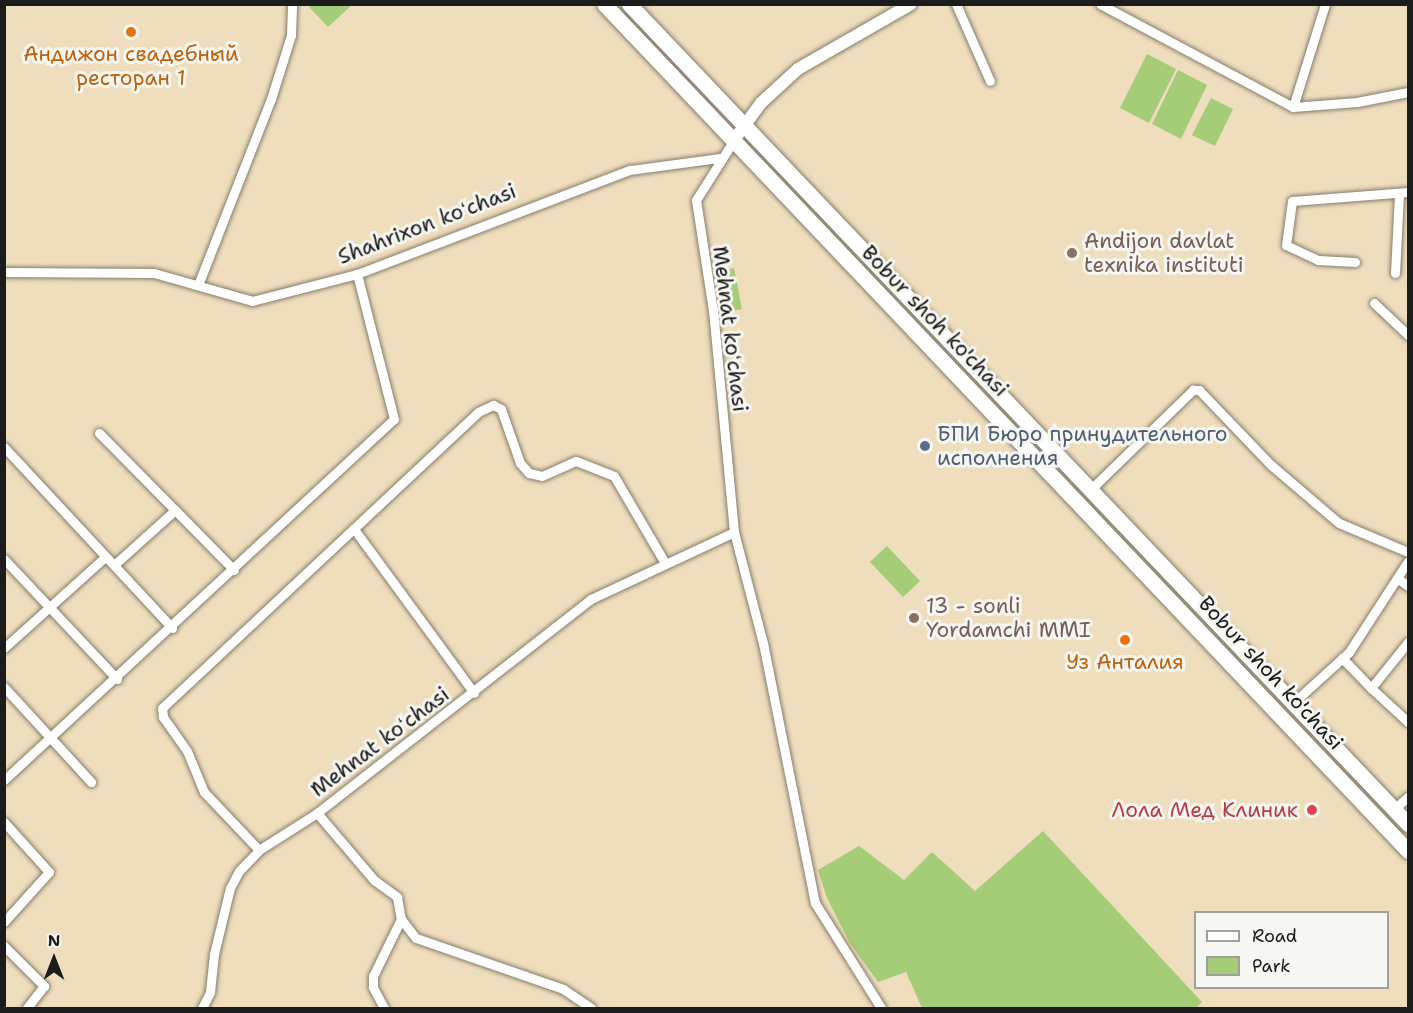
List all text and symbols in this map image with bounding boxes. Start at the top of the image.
marker: Андижон свадебный ресторан 1 [124,25,138,39]
place label: Андижон свадебный ресторан 1 [23,41,239,91]
street label: Shahrixon koʻchasi [334,178,520,270]
place label: Andijon davlat texnika instituti [1084,228,1244,278]
street label: Bobur shoh ko'chasi [856,240,1014,402]
street label: Mehnat koʻchasi [707,245,753,413]
marker: Andijon davlat texnika instituti [1065,246,1079,260]
place label: БПИ Бюро принудительного исполнения [937,421,1228,471]
marker: БПИ Бюро принудительного исполнения [918,439,932,453]
street label: Bobur shoh ko'chasi [1193,591,1349,755]
place label: 13 - sonli Yordamchi MMI [926,593,1091,643]
marker: 13 - sonli Yordamchi MMI [907,611,921,625]
marker: Уз Анталия [1118,633,1132,647]
place label: Уз Анталия [1066,649,1184,675]
street label: Mehnat koʻchasi [306,682,454,802]
place label: Лола Мед Клиник [1112,797,1298,823]
marker: Лола Мед Клиник [1303,801,1321,819]
legend [1194,911,1389,989]
text: Road [1252,924,1297,948]
north arrow [24,929,84,989]
text: N [48,930,60,951]
text: Park [1252,954,1291,978]

